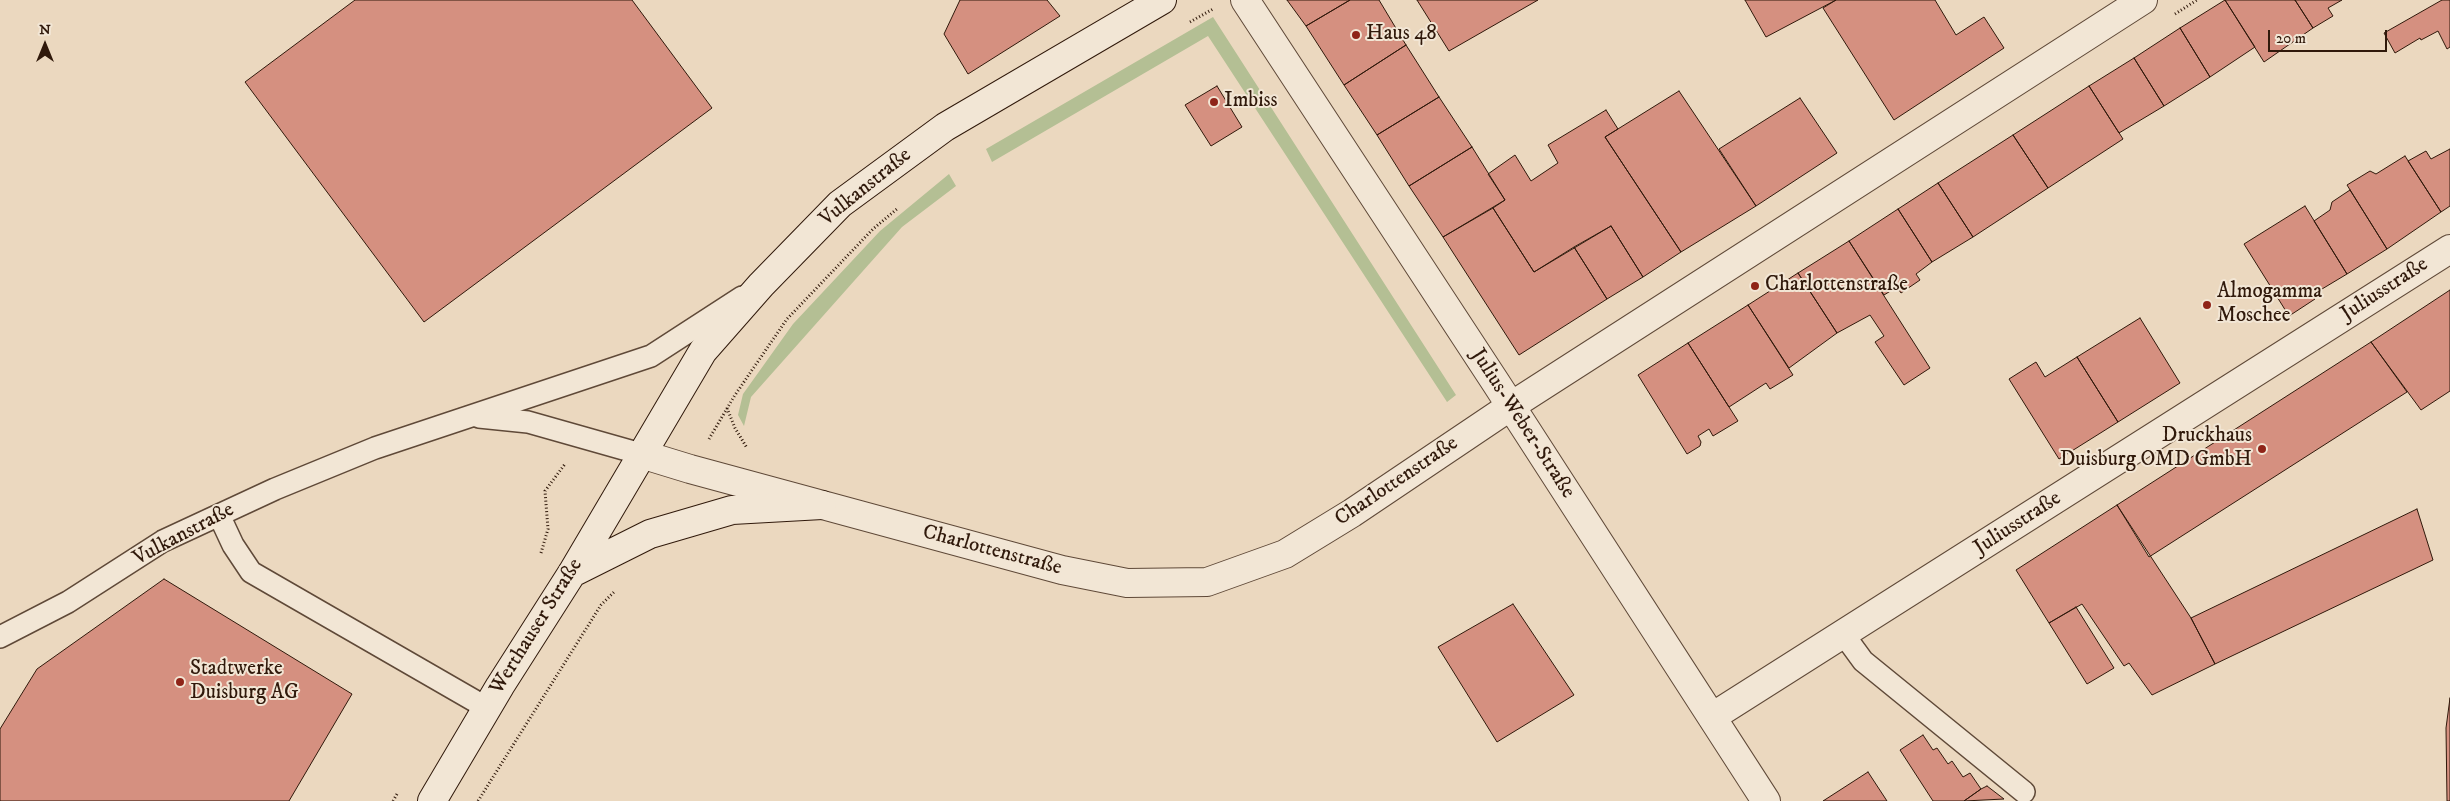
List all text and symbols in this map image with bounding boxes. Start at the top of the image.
north arrow [20,20,70,70]
scale bar [2270,20,2389,52]
text: N [39,21,51,39]
place label: Haus 48 [1366,22,1437,48]
marker: Haus 48 [1350,29,1362,41]
text: 20 m [2276,29,2306,48]
place label: Imbiss [1224,89,1278,115]
marker: Imbiss [1208,96,1220,108]
street label: Vulkanstraße [815,143,917,233]
street label: Juliusstraße [2337,253,2433,327]
place label: Charlottenstraße [1765,273,1908,299]
marker: Charlottenstraße [1749,280,1761,292]
place label: Almogamma Moschee [2217,280,2322,330]
marker: Almogamma Moschee [2201,299,2213,311]
street label: Julius-Weber-Straße [1464,345,1580,503]
place label: Druckhaus Duisburg OMD GmbH [2060,424,2252,474]
street label: Charlottenstraße [1331,432,1463,532]
marker: Druckhaus Duisburg OMD GmbH [2256,443,2268,455]
street label: Juliusstraße [1970,487,2066,561]
street label: Vulkanstraße [129,498,239,572]
street label: Charlottenstraße [920,520,1064,582]
street label: Werthauser Straße [485,554,589,700]
place label: Stadtwerke Duisburg AG [190,657,299,707]
marker: Stadtwerke Duisburg AG [174,676,186,688]

